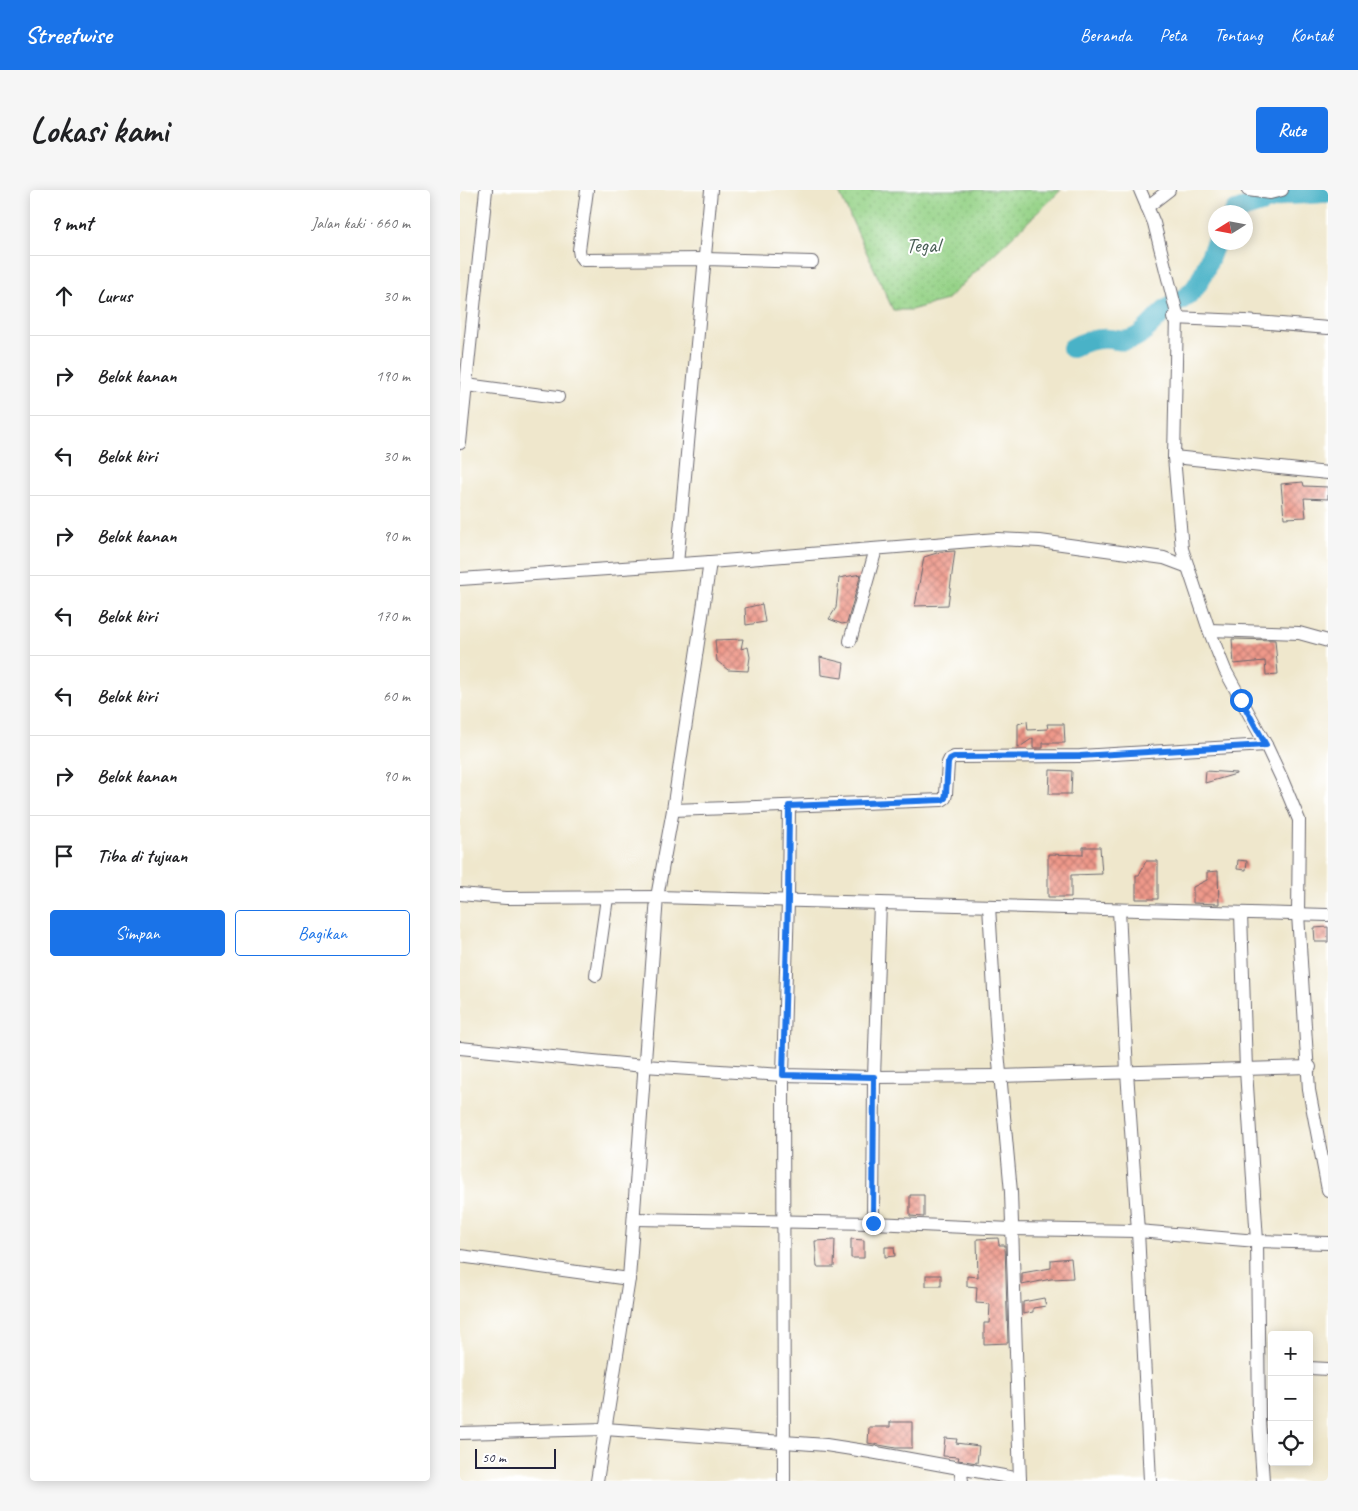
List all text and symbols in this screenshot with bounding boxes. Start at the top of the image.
text: Streetwise [25,20,111,50]
text: Beranda [1080,24,1131,46]
text: Peta [1159,24,1186,46]
text: Tentang [1214,24,1263,46]
text: Kontak [1291,24,1333,46]
button: Rute [1256,107,1328,153]
text: Lokasi kami [30,108,168,153]
north arrow [1208,205,1253,250]
text: 9 mnt [50,210,93,236]
text: Jalan kaki · 660 m [312,213,410,233]
park label: Tegal [906,232,943,258]
icon: ahead [50,282,78,310]
text: Lurus [97,284,132,308]
text: 30 m [383,286,410,306]
icon: right [50,362,78,390]
text: Belok kanan [97,364,176,388]
text: 190 m [376,366,410,386]
icon: left [50,442,78,470]
text: Belok kiri [97,444,157,468]
text: 30 m [383,446,410,466]
icon: right [50,522,78,550]
text: Belok kanan [97,524,176,548]
text: 90 m [383,526,410,546]
icon: left [50,602,78,630]
text: Belok kiri [97,604,157,628]
text: 170 m [376,606,410,626]
icon: left [50,682,78,710]
text: Belok kiri [97,684,157,708]
text: 60 m [383,686,410,706]
route start [1230,689,1253,712]
icon: right [50,762,78,790]
text: Belok kanan [97,764,176,788]
text: 90 m [383,766,410,786]
icon: arrive [50,842,78,870]
text: Tiba di tujuan [97,844,187,868]
button: Simpan [50,910,225,956]
button: Bagikan [235,910,410,956]
route end [862,1212,885,1235]
map controls [1268,1331,1313,1466]
button: + [1268,1331,1313,1376]
button: − [1268,1376,1313,1421]
button: locate [1268,1421,1313,1466]
scale bar [475,1446,556,1469]
text: 50 m [482,1449,506,1466]

